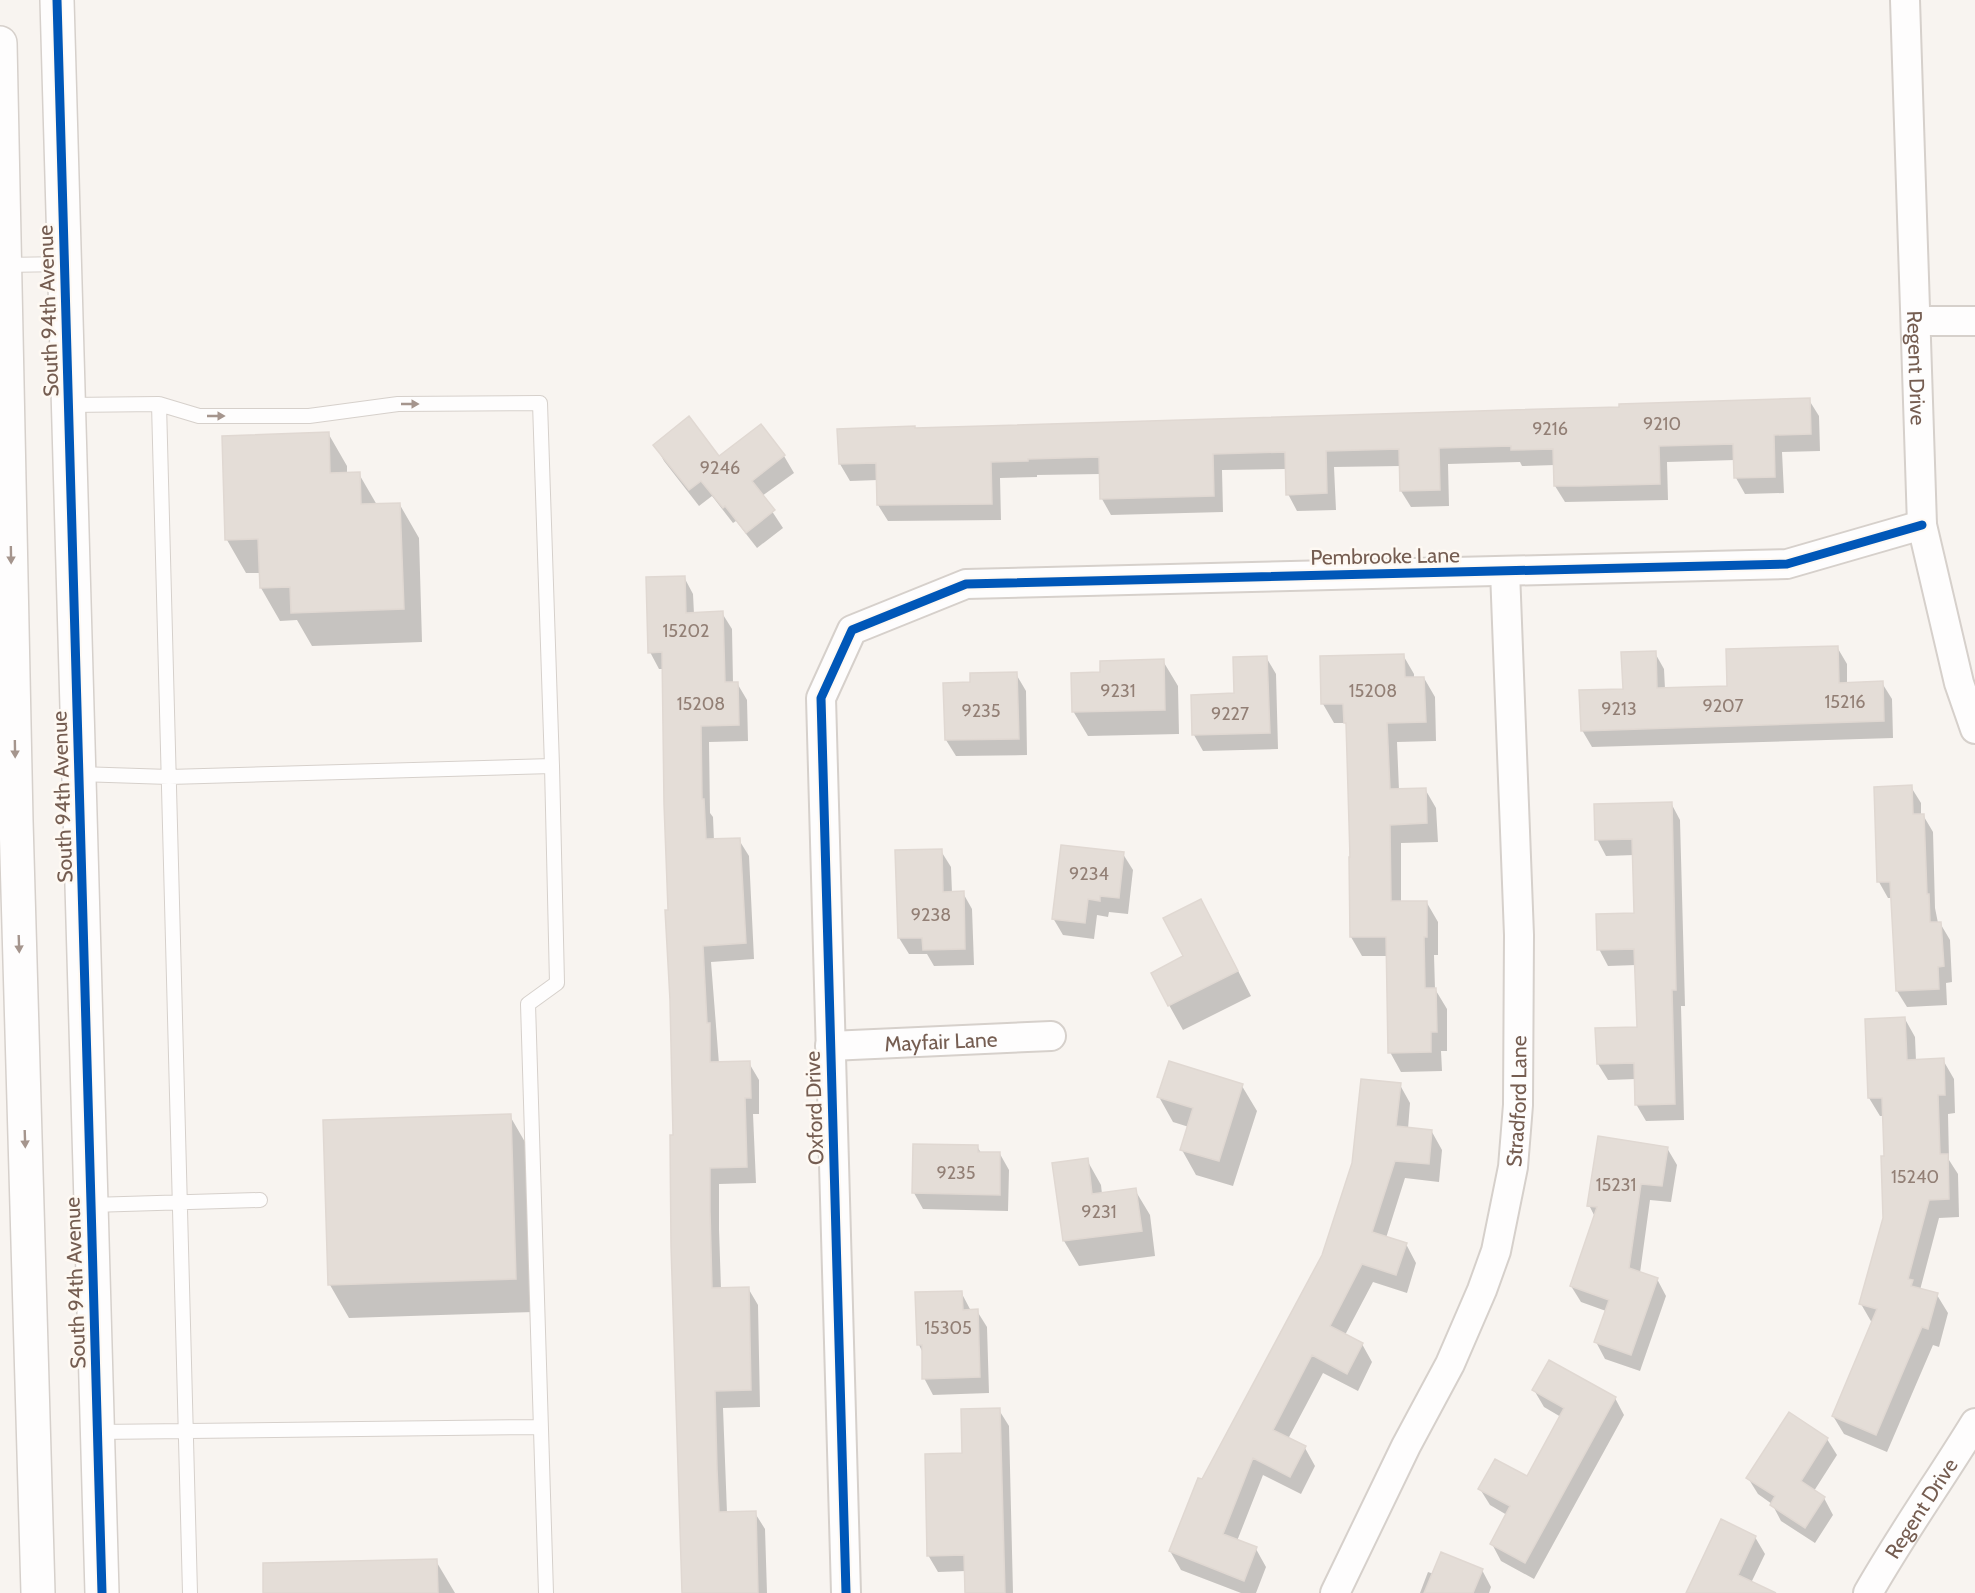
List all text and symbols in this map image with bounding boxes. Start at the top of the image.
street label: South 94th Avenue [33,224,63,397]
street label: Regent Drive [1903,310,1931,426]
one-way arrow [400,399,419,409]
one-way arrow [206,411,225,421]
house number: 9210 [1643,413,1681,435]
house number: 9216 [1532,418,1568,440]
house number: 9246 [700,457,740,479]
street label: Pembrooke Lane [1310,542,1460,570]
one-way arrow [6,545,16,564]
house number: 15202 [662,620,710,642]
house number: 9231 [1100,680,1136,702]
house number: 15208 [1349,680,1397,702]
house number: 15216 [1824,691,1866,713]
house number: 15208 [677,693,725,715]
house number: 9207 [1702,695,1744,717]
house number: 9213 [1601,698,1637,720]
house number: 9235 [961,700,1001,722]
house number: 9227 [1211,703,1249,725]
street label: South 94th Avenue [47,710,77,883]
one-way arrow [10,740,20,759]
house number: 9234 [1069,863,1109,885]
house number: 9238 [911,904,951,926]
one-way arrow [15,935,24,954]
street label: Mayfair Lane [884,1026,998,1056]
street label: Stradford Lane [1501,1035,1531,1168]
street label: Oxford Drive [800,1050,828,1165]
one-way arrow [20,1130,30,1149]
house number: 9235 [936,1162,976,1184]
house number: 15240 [1891,1166,1939,1188]
house number: 15231 [1596,1174,1636,1196]
street label: South 94th Avenue [60,1196,90,1369]
house number: 9231 [1081,1201,1117,1223]
house number: 15305 [924,1317,972,1339]
street label: Regent Drive [1879,1453,1962,1563]

